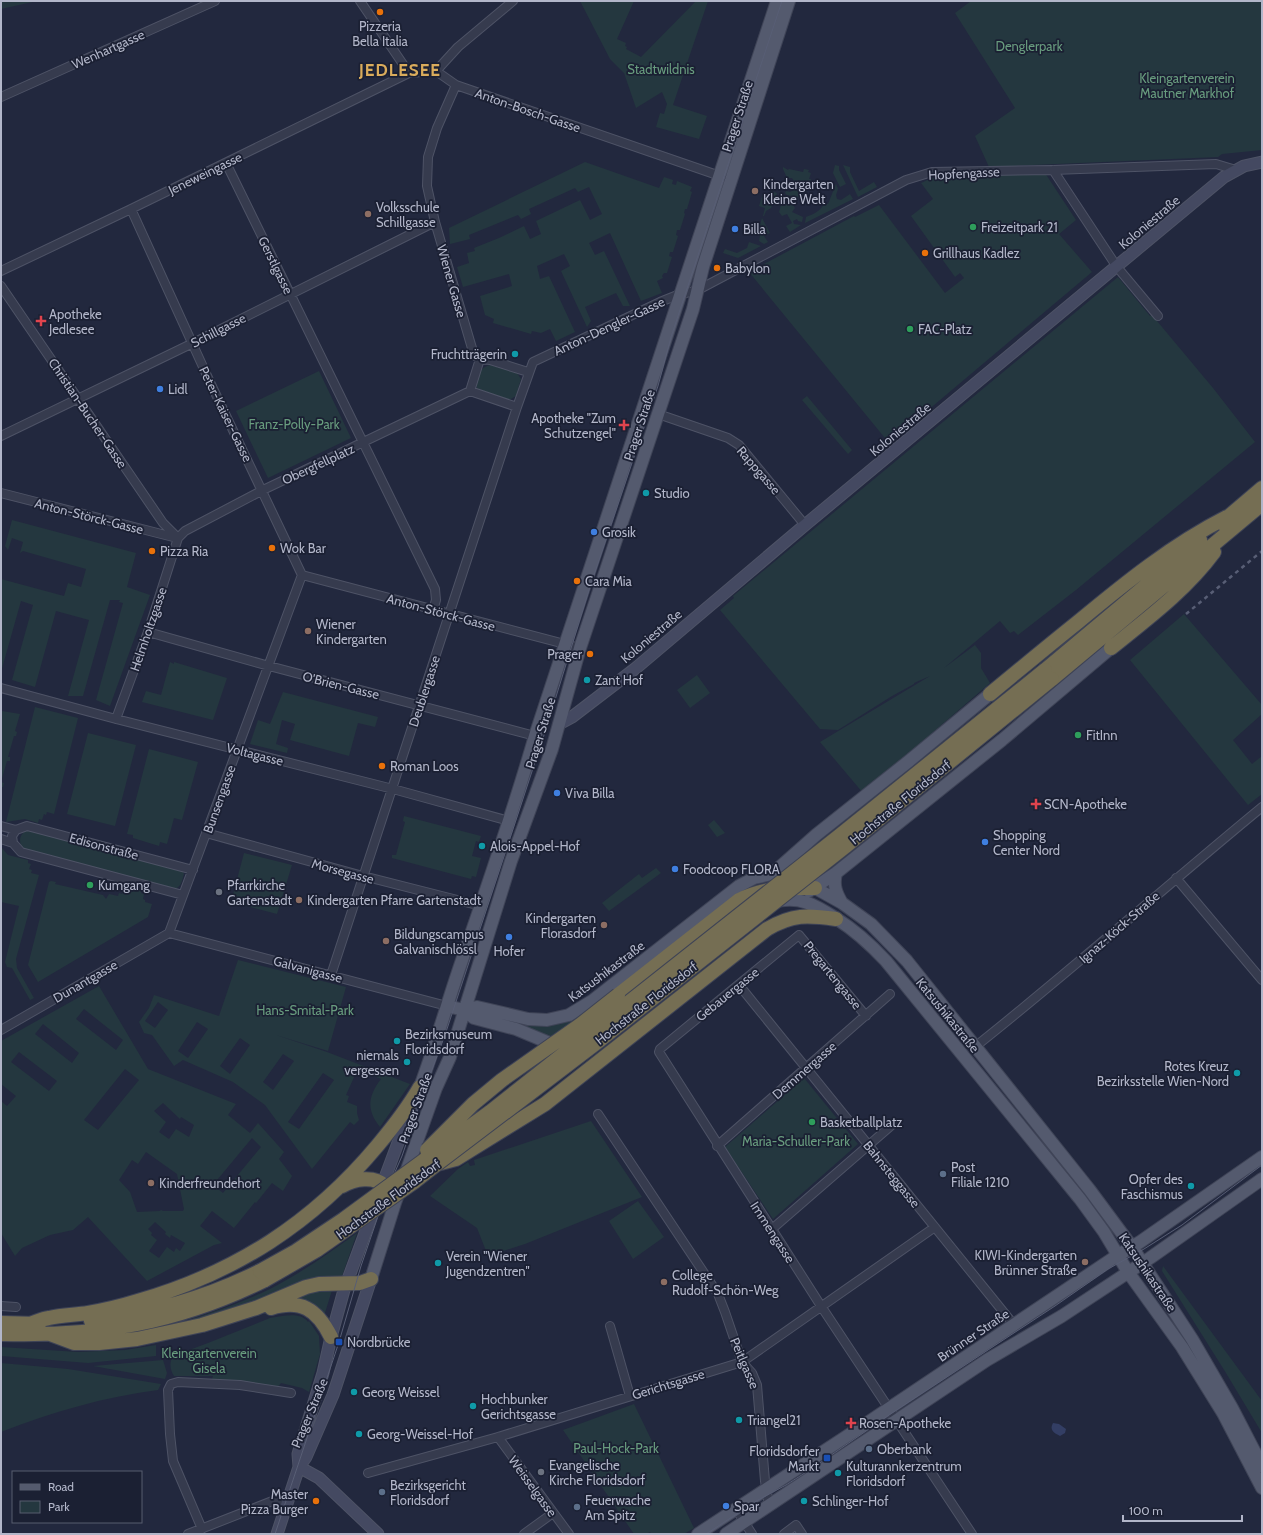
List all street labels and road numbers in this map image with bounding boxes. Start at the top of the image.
street label: Wenhartgasse [69,26,147,72]
street label: Prager Straße [718,78,756,154]
street label: Anton-Bosch-Gasse [473,84,583,136]
street label: Jeneweingasse [165,148,245,198]
street label: Hopfengasse [928,163,1000,183]
street label: Koloniestraße [1115,192,1183,252]
street label: Gerstlgasse [255,233,297,297]
street label: Wiener Gasse [434,243,470,320]
street label: Anton-Dengler-Gasse [551,293,667,359]
street label: Schillgasse [188,309,248,351]
street label: Christian-Bucher-Gasse [45,355,131,471]
street label: Peter-Kaiser-Gasse [196,364,256,465]
street label: Prager Straße [620,387,658,463]
street label: Koloniestraße [866,399,934,459]
street label: Obergfellplatz [279,440,357,488]
street label: Rappgasse [734,443,784,498]
street label: Anton-Störck-Gasse [33,495,145,537]
street label: Helmholtzgasse [126,585,170,673]
street label: Anton-Störck-Gasse [385,590,497,634]
street label: Koloniestraße [617,606,685,666]
street label: Deublergasse [405,653,443,729]
street label: O'Brien-Gasse [301,668,381,702]
street label: Prager Straße [522,695,559,771]
street label: Voltagasse [225,739,285,769]
street label: Hochstraße Floridsdorf [846,756,954,848]
street label: Bunsengasse [199,762,239,835]
street label: Edisonstraße [68,829,141,863]
street label: Morsegasse [310,855,376,887]
street label: Ignaz-Köck-Straße [1075,887,1163,966]
street label: Katsushikastraße [565,937,648,1005]
street label: Pregartengasse [801,938,866,1013]
street label: Galvanigasse [272,952,345,986]
street label: Dunantgasse [50,956,120,1006]
street label: Hochstraße Floridsdorf [592,958,701,1048]
street label: Gebauergasse [692,964,762,1024]
street label: Katsushikastraße [913,974,983,1056]
street label: Demmergasse [769,1038,840,1102]
street label: Prager Straße [395,1070,435,1145]
street label: Bahnsteggasse [860,1137,924,1211]
street label: Hochstraße Floridsdorf [333,1155,444,1242]
street label: Immengasse [747,1198,799,1266]
street label: Katsushikastraße [1116,1230,1180,1315]
street label: Brünner Straße [934,1305,1012,1365]
street label: Peitlgasse [727,1335,763,1391]
street label: Gerichtsgasse [630,1365,706,1403]
street label: Prager Straße [287,1376,331,1450]
street label: Weisselgasse [505,1452,561,1520]

